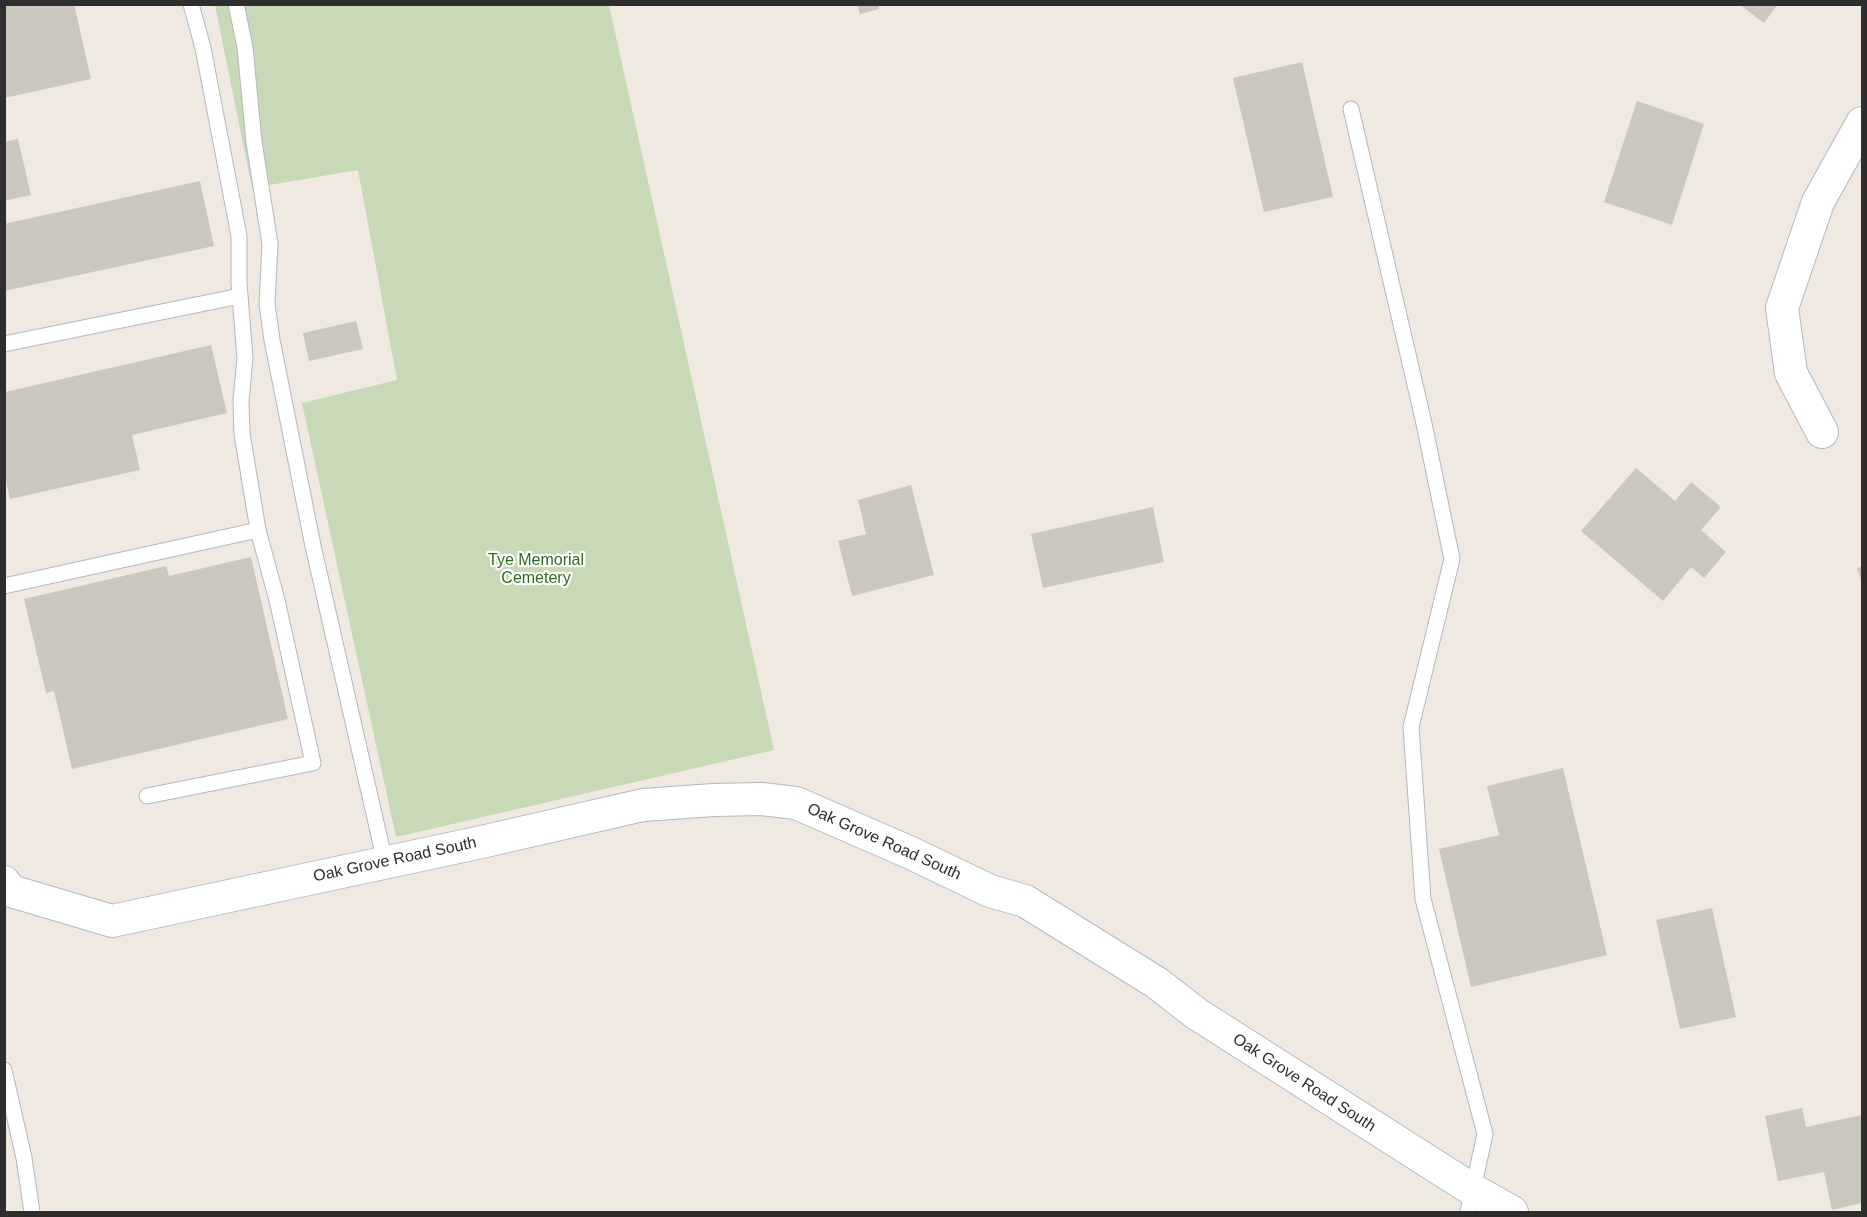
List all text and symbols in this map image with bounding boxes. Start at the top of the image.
park label: Tye Memorial Cemetery [488,551,584,589]
street label: Oak Grove Road South [804,799,964,885]
street label: Oak Grove Road South [312,833,478,887]
street label: Oak Grove Road South [1229,1030,1379,1136]

